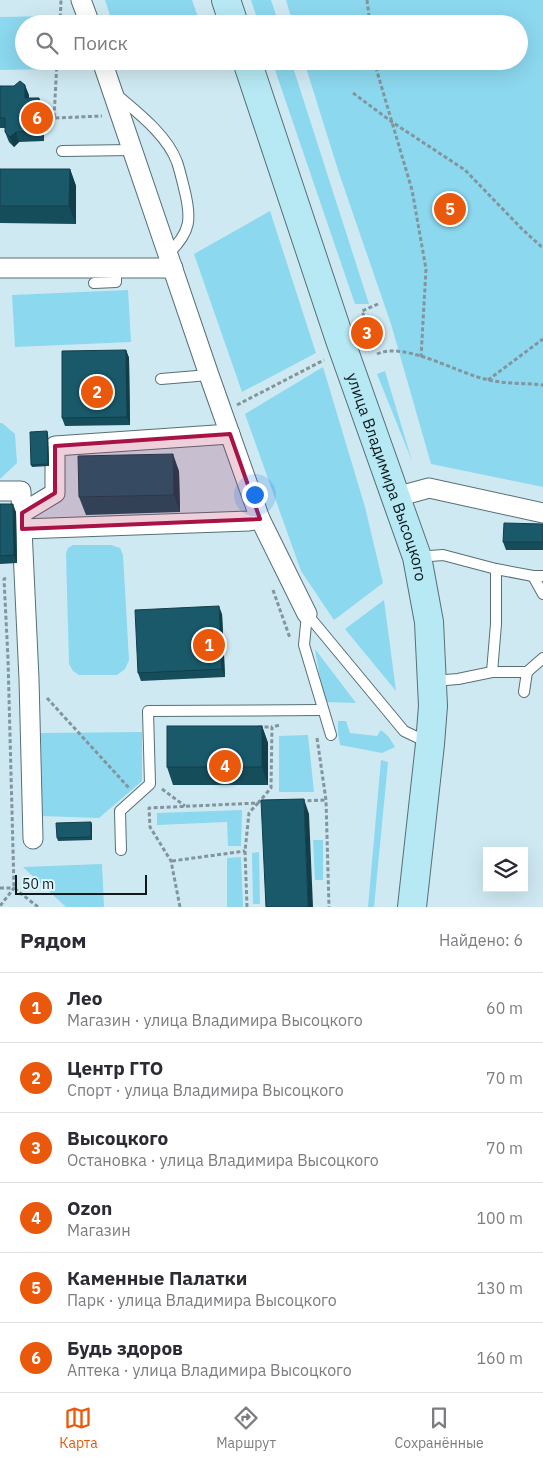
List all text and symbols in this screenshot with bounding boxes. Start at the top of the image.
search box [15,15,528,70]
icon: search [33,29,61,57]
text: Поиск [73,31,128,55]
pin: 6 [21,99,53,137]
pin: 5 [434,190,466,228]
pin: 3 [351,314,383,352]
street label: улица Владимира Высоцкого [342,370,431,583]
pin: 2 [81,373,113,411]
your location [242,482,268,508]
pin: 1 [193,626,225,664]
pin: 4 [209,747,241,785]
map controls [483,847,528,892]
button: layers [483,847,528,892]
scale bar [15,872,148,895]
text: 50 m [22,875,54,893]
text: Рядом [20,926,87,954]
text: Найдено: 6 [439,930,523,950]
text: Лео [67,986,102,1010]
text: 1 [31,998,41,1018]
text: 60 m [486,998,523,1018]
text: Магазин · улица Владимира Высоцкого [67,1010,363,1030]
text: Центр ГТО [67,1056,163,1080]
text: 2 [31,1068,41,1088]
text: 70 m [486,1068,523,1088]
text: Спорт · улица Владимира Высоцкого [67,1080,344,1100]
text: Высоцкого [67,1126,168,1150]
text: 3 [31,1138,41,1158]
text: 70 m [486,1138,523,1158]
text: Остановка · улица Владимира Высоцкого [67,1150,379,1170]
text: Ozon [67,1196,112,1220]
text: 4 [31,1208,41,1228]
text: 100 m [476,1208,523,1228]
text: Магазин [67,1220,131,1240]
text: Каменные Палатки [67,1266,247,1290]
text: 5 [31,1278,41,1298]
text: 130 m [476,1278,523,1298]
text: Парк · улица Владимира Высоцкого [67,1290,337,1310]
text: Будь здоров [67,1336,183,1360]
text: 6 [31,1348,41,1368]
text: 160 m [476,1348,523,1368]
text: Аптека · улица Владимира Высоцкого [67,1360,352,1380]
tab: Карта [59,1404,98,1452]
tab: Маршрут [216,1404,276,1452]
tab: Сохранённые [395,1404,484,1452]

